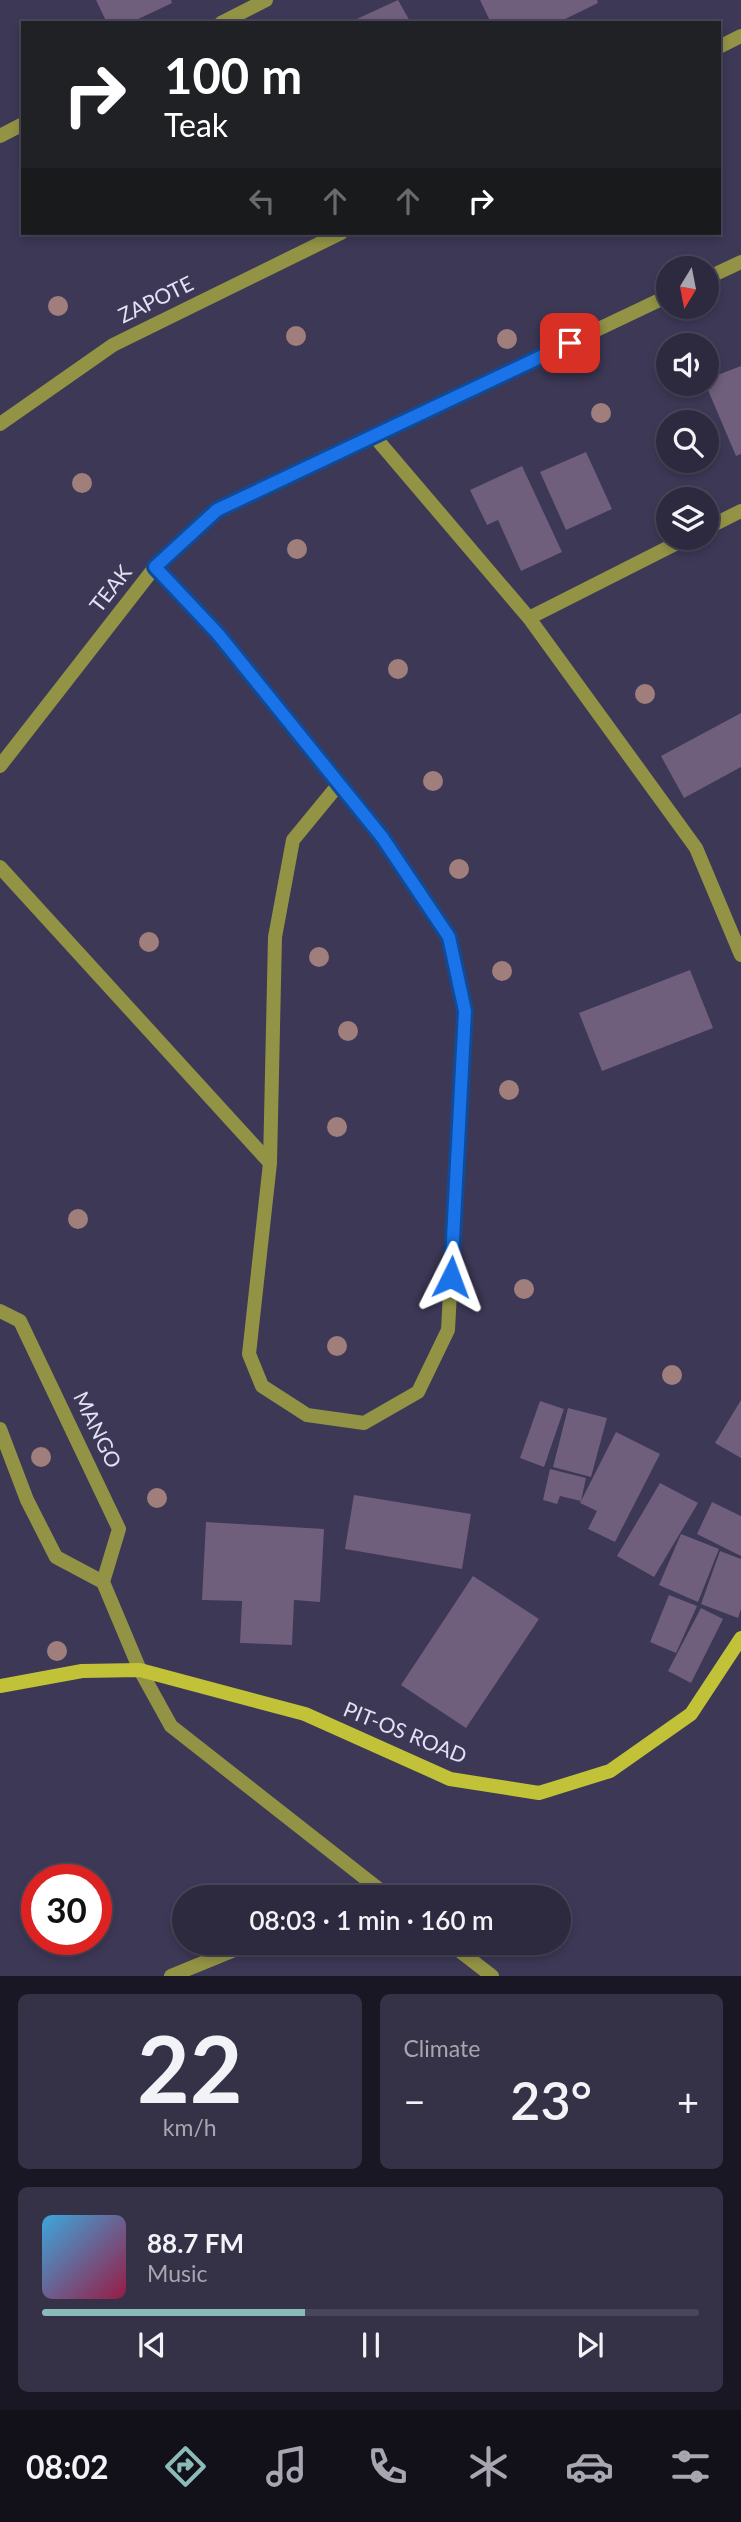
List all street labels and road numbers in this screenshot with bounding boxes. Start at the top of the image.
street label: ZAPOTE [114,270,197,327]
street label: TEAK [84,560,136,617]
street label: MANGO [69,1387,128,1472]
street label: PIT-OS ROAD [340,1696,471,1768]

